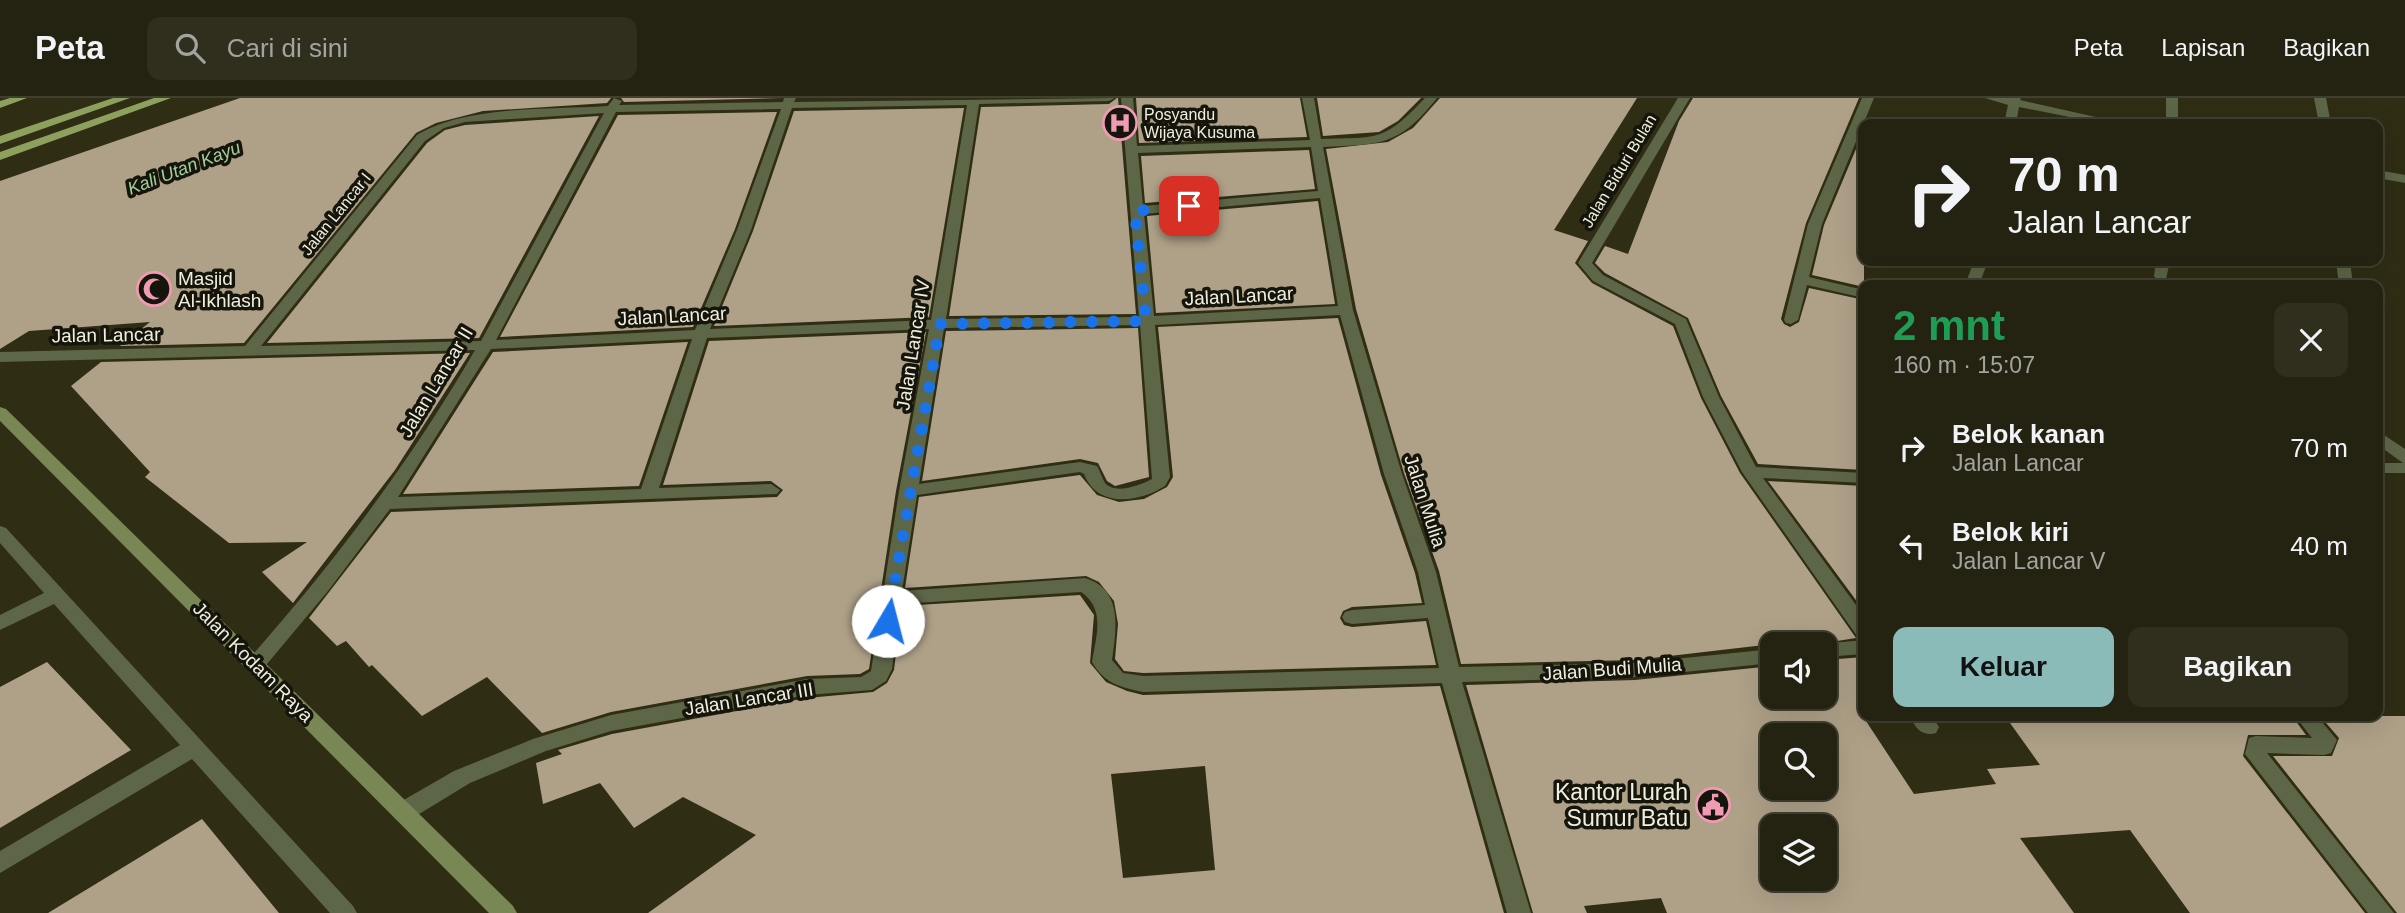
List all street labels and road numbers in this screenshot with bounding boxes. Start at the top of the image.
street label: Jalan Biduri Bulan [1579,111,1659,231]
street label: Jalan Lancar I [298,170,374,258]
street label: Jalan Lancar IV [892,278,934,412]
street label: Jalan Lancar [1184,283,1295,309]
street label: Jalan Lancar [617,303,728,329]
street label: Jalan Lancar II [395,323,477,441]
street label: Jalan Lancar [51,324,161,346]
street label: Jalan Mulia [1400,452,1450,550]
street label: Jalan Kodam Raya [189,598,317,726]
street label: Jalan Budi Mulia [1542,654,1683,684]
street label: Jalan Lancar III [683,678,815,720]

